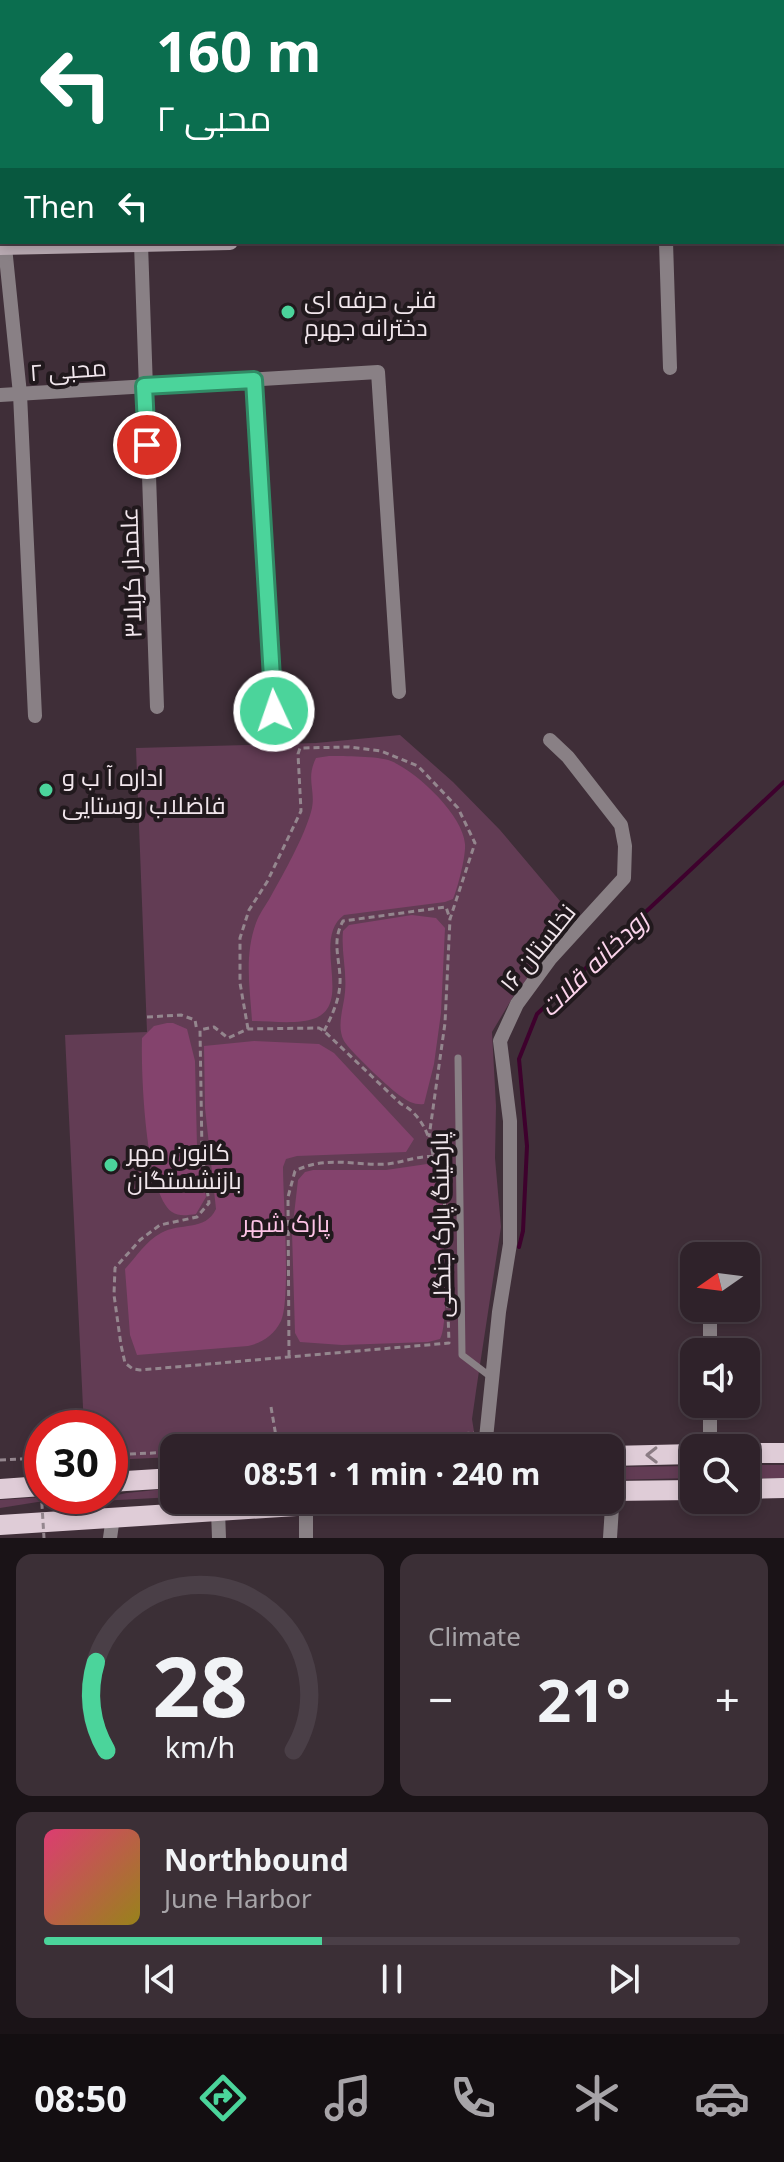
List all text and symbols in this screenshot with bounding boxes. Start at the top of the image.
text: 160 m [156,12,321,88]
icon: left [24,32,128,136]
text: محبی ۲ [156,93,272,142]
icon: left [111,184,155,228]
text: Then [24,186,95,227]
place label: فنی حرفه ای دخترانه جهرم [304,282,436,344]
marker: فنی حرفه ای دخترانه جهرم [279,303,297,321]
street label: محبی ۲ [28,350,108,388]
pin [113,411,181,479]
icon: arrive [125,423,169,467]
street label: علمدار کربلا۳ [111,507,149,639]
position arrow [232,669,316,753]
place label: اداره آ ب و فاضلاب روستایی [62,760,226,821]
marker: اداره آ ب و فاضلاب روستایی [37,781,55,799]
street label: نخلستان ۱۶ [491,896,583,998]
water label: رودخانه قلات [531,901,657,1024]
street label: پارکینگ پارک جنگلی [422,1131,459,1318]
place label: کانون مهر بازنشستگان [125,1135,242,1196]
marker: کانون مهر بازنشستگان [102,1156,120,1174]
park label: پارک شهر [240,1206,330,1240]
north arrow [680,1242,760,1322]
map controls [680,1242,760,1514]
button: sound [680,1338,760,1418]
speed limit sign: 30 [24,1410,128,1514]
button: search [680,1434,760,1514]
one-way arrow [645,1446,658,1464]
text: 08:51 · 1 min · 240 m [244,1453,540,1494]
text: Climate [428,1618,521,1654]
text: 28 [152,1628,248,1741]
text: 21° [537,1658,631,1740]
text: − [428,1669,453,1729]
text: + [715,1669,740,1729]
text: km/h [165,1727,235,1766]
text: Northbound [164,1839,349,1880]
text: June Harbor [164,1880,312,1916]
icon: previous [138,1957,182,2001]
icon: pause [370,1957,414,2001]
icon: next [602,1957,646,2001]
icon: directions [195,2070,251,2126]
icon: music [320,2070,376,2126]
icon: phone [445,2070,501,2126]
icon: climate [569,2070,625,2126]
icon: car [694,2070,750,2126]
text: 08:50 [34,2074,127,2123]

